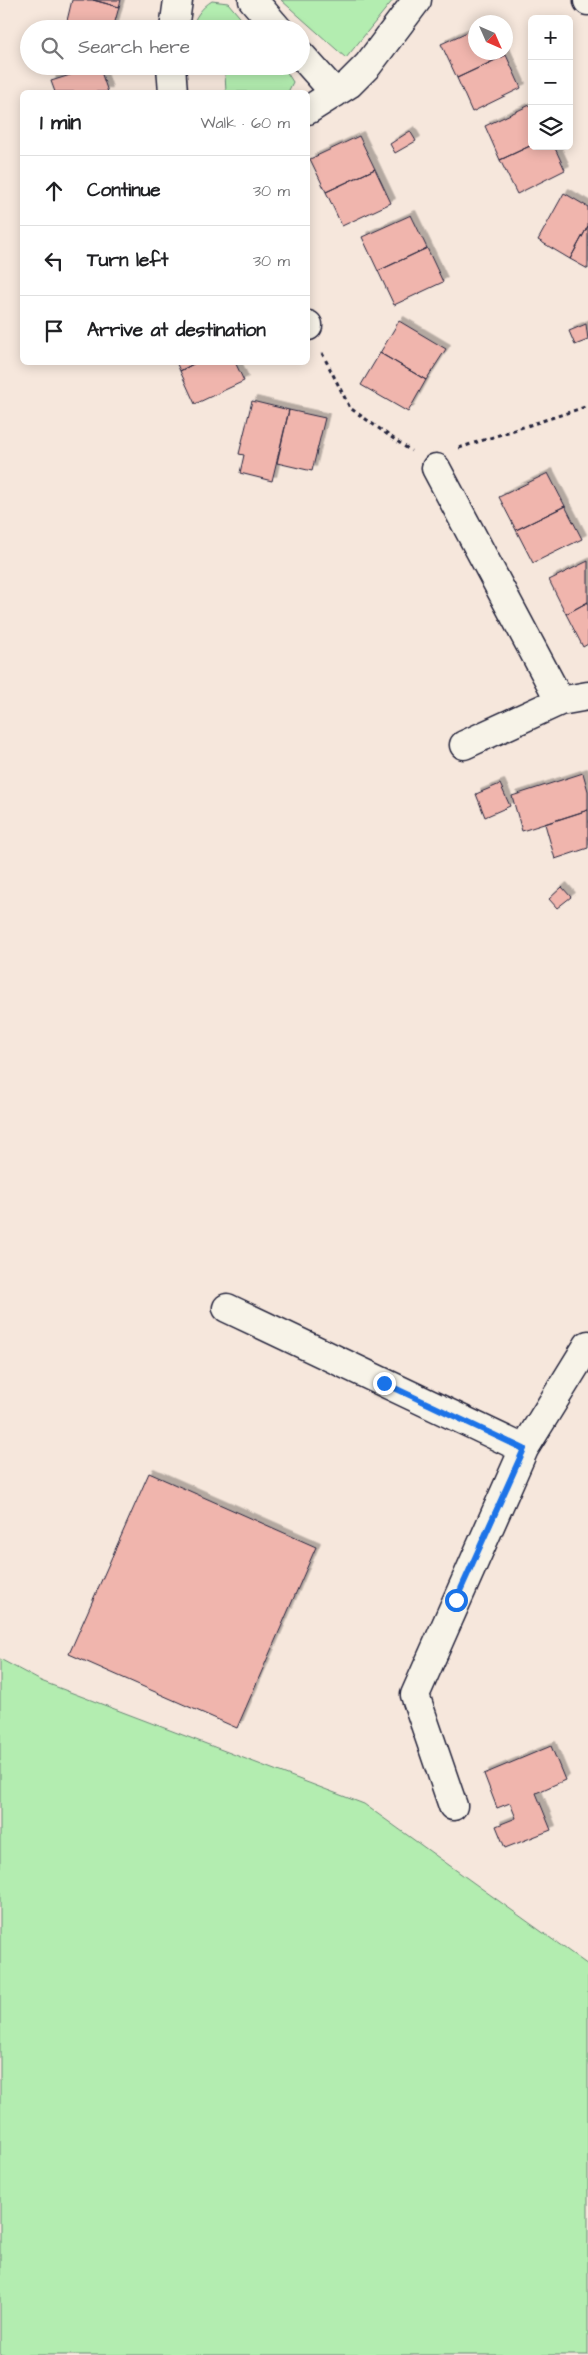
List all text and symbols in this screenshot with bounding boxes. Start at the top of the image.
north arrow [468,15,513,60]
map controls [528,15,573,150]
button: + [528,15,573,60]
search box [20,20,310,75]
icon: search [38,34,66,62]
text: Search here [78,34,190,61]
button: − [528,60,573,105]
button: layers [528,105,573,150]
text: 1 min [40,108,81,137]
text: Walk · 60 m [200,112,290,134]
icon: ahead [40,177,68,205]
text: Continue [87,177,161,204]
text: 30 m [253,180,290,202]
icon: left [40,247,68,275]
text: Turn left [87,247,168,274]
text: 30 m [253,250,290,272]
icon: arrive [40,317,68,345]
text: Arrive at destination [87,317,266,344]
route end [373,1372,396,1395]
route start [445,1589,468,1612]

